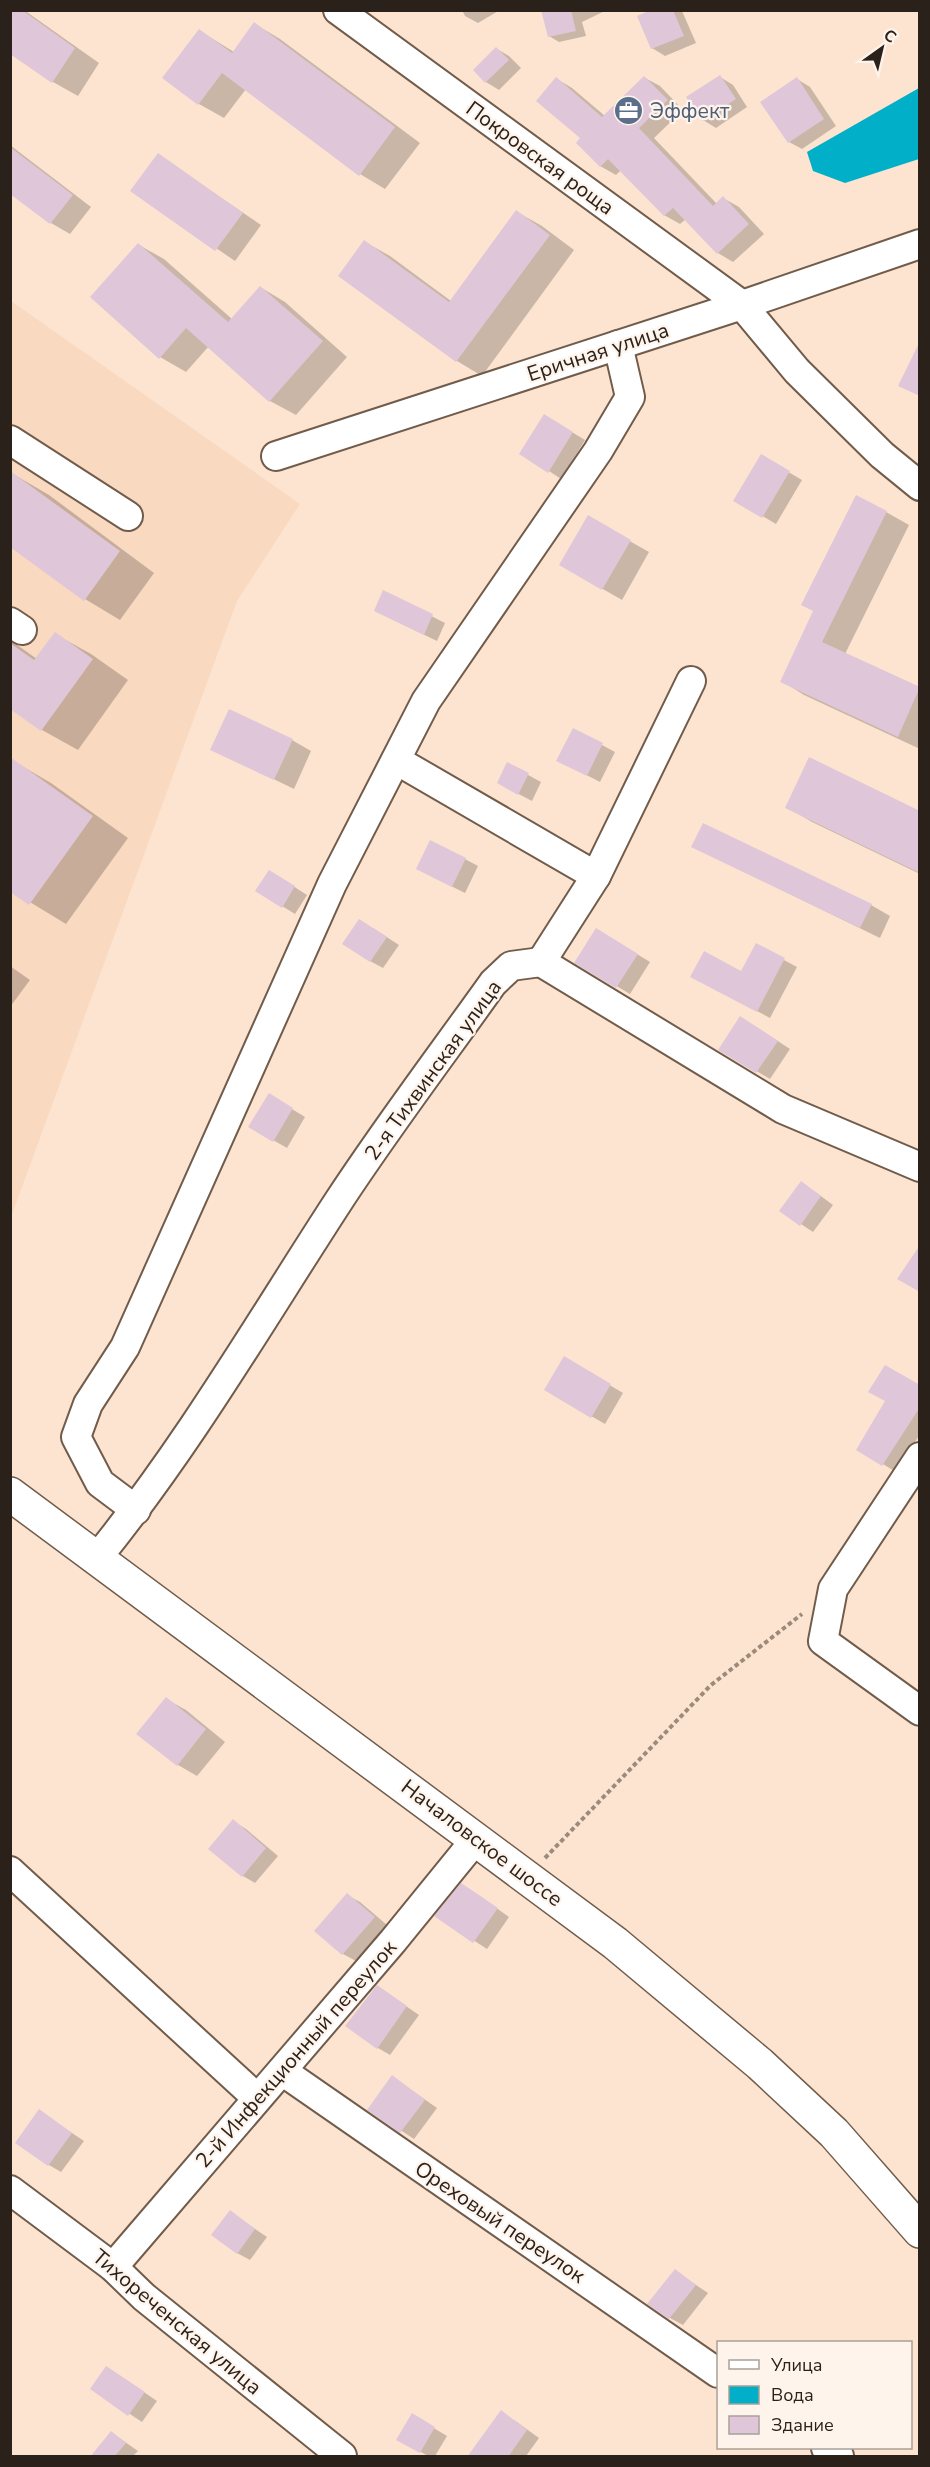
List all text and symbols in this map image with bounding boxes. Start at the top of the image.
north arrow [852,18,912,78]
text: С [879,24,901,49]
street label: Покровская роща [460,95,620,221]
office icon: Эффект [613,95,645,127]
place label: Эффект [650,97,730,125]
street label: Еричная улица [524,316,672,388]
street label: 2-я Тихвинская улица [358,974,508,1166]
street label: Началовское шоссе [396,1773,568,1913]
street label: 2-й Инфекционный переулок [189,1933,403,2174]
street label: Ореховый переулок [409,2155,591,2290]
street label: Тихореченская улица [86,2243,268,2401]
legend [717,2341,912,2449]
text: Улица [770,2353,822,2377]
text: Вода [771,2383,814,2407]
text: Здание [771,2413,834,2437]

